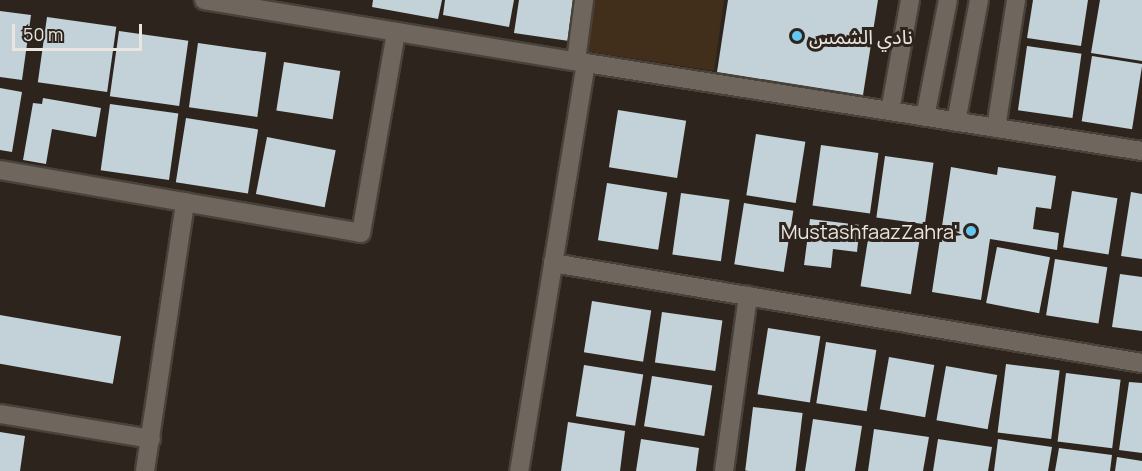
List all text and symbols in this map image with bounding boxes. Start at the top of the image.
scale bar [15,12,146,50]
text: 50 m [23,22,63,46]
place label: نادي الشمس [809,24,913,48]
marker: نادي الشمس [790,29,804,43]
place label: MustashfaazZahra' [781,219,958,243]
marker: MustashfaazZahra' [962,222,980,240]

